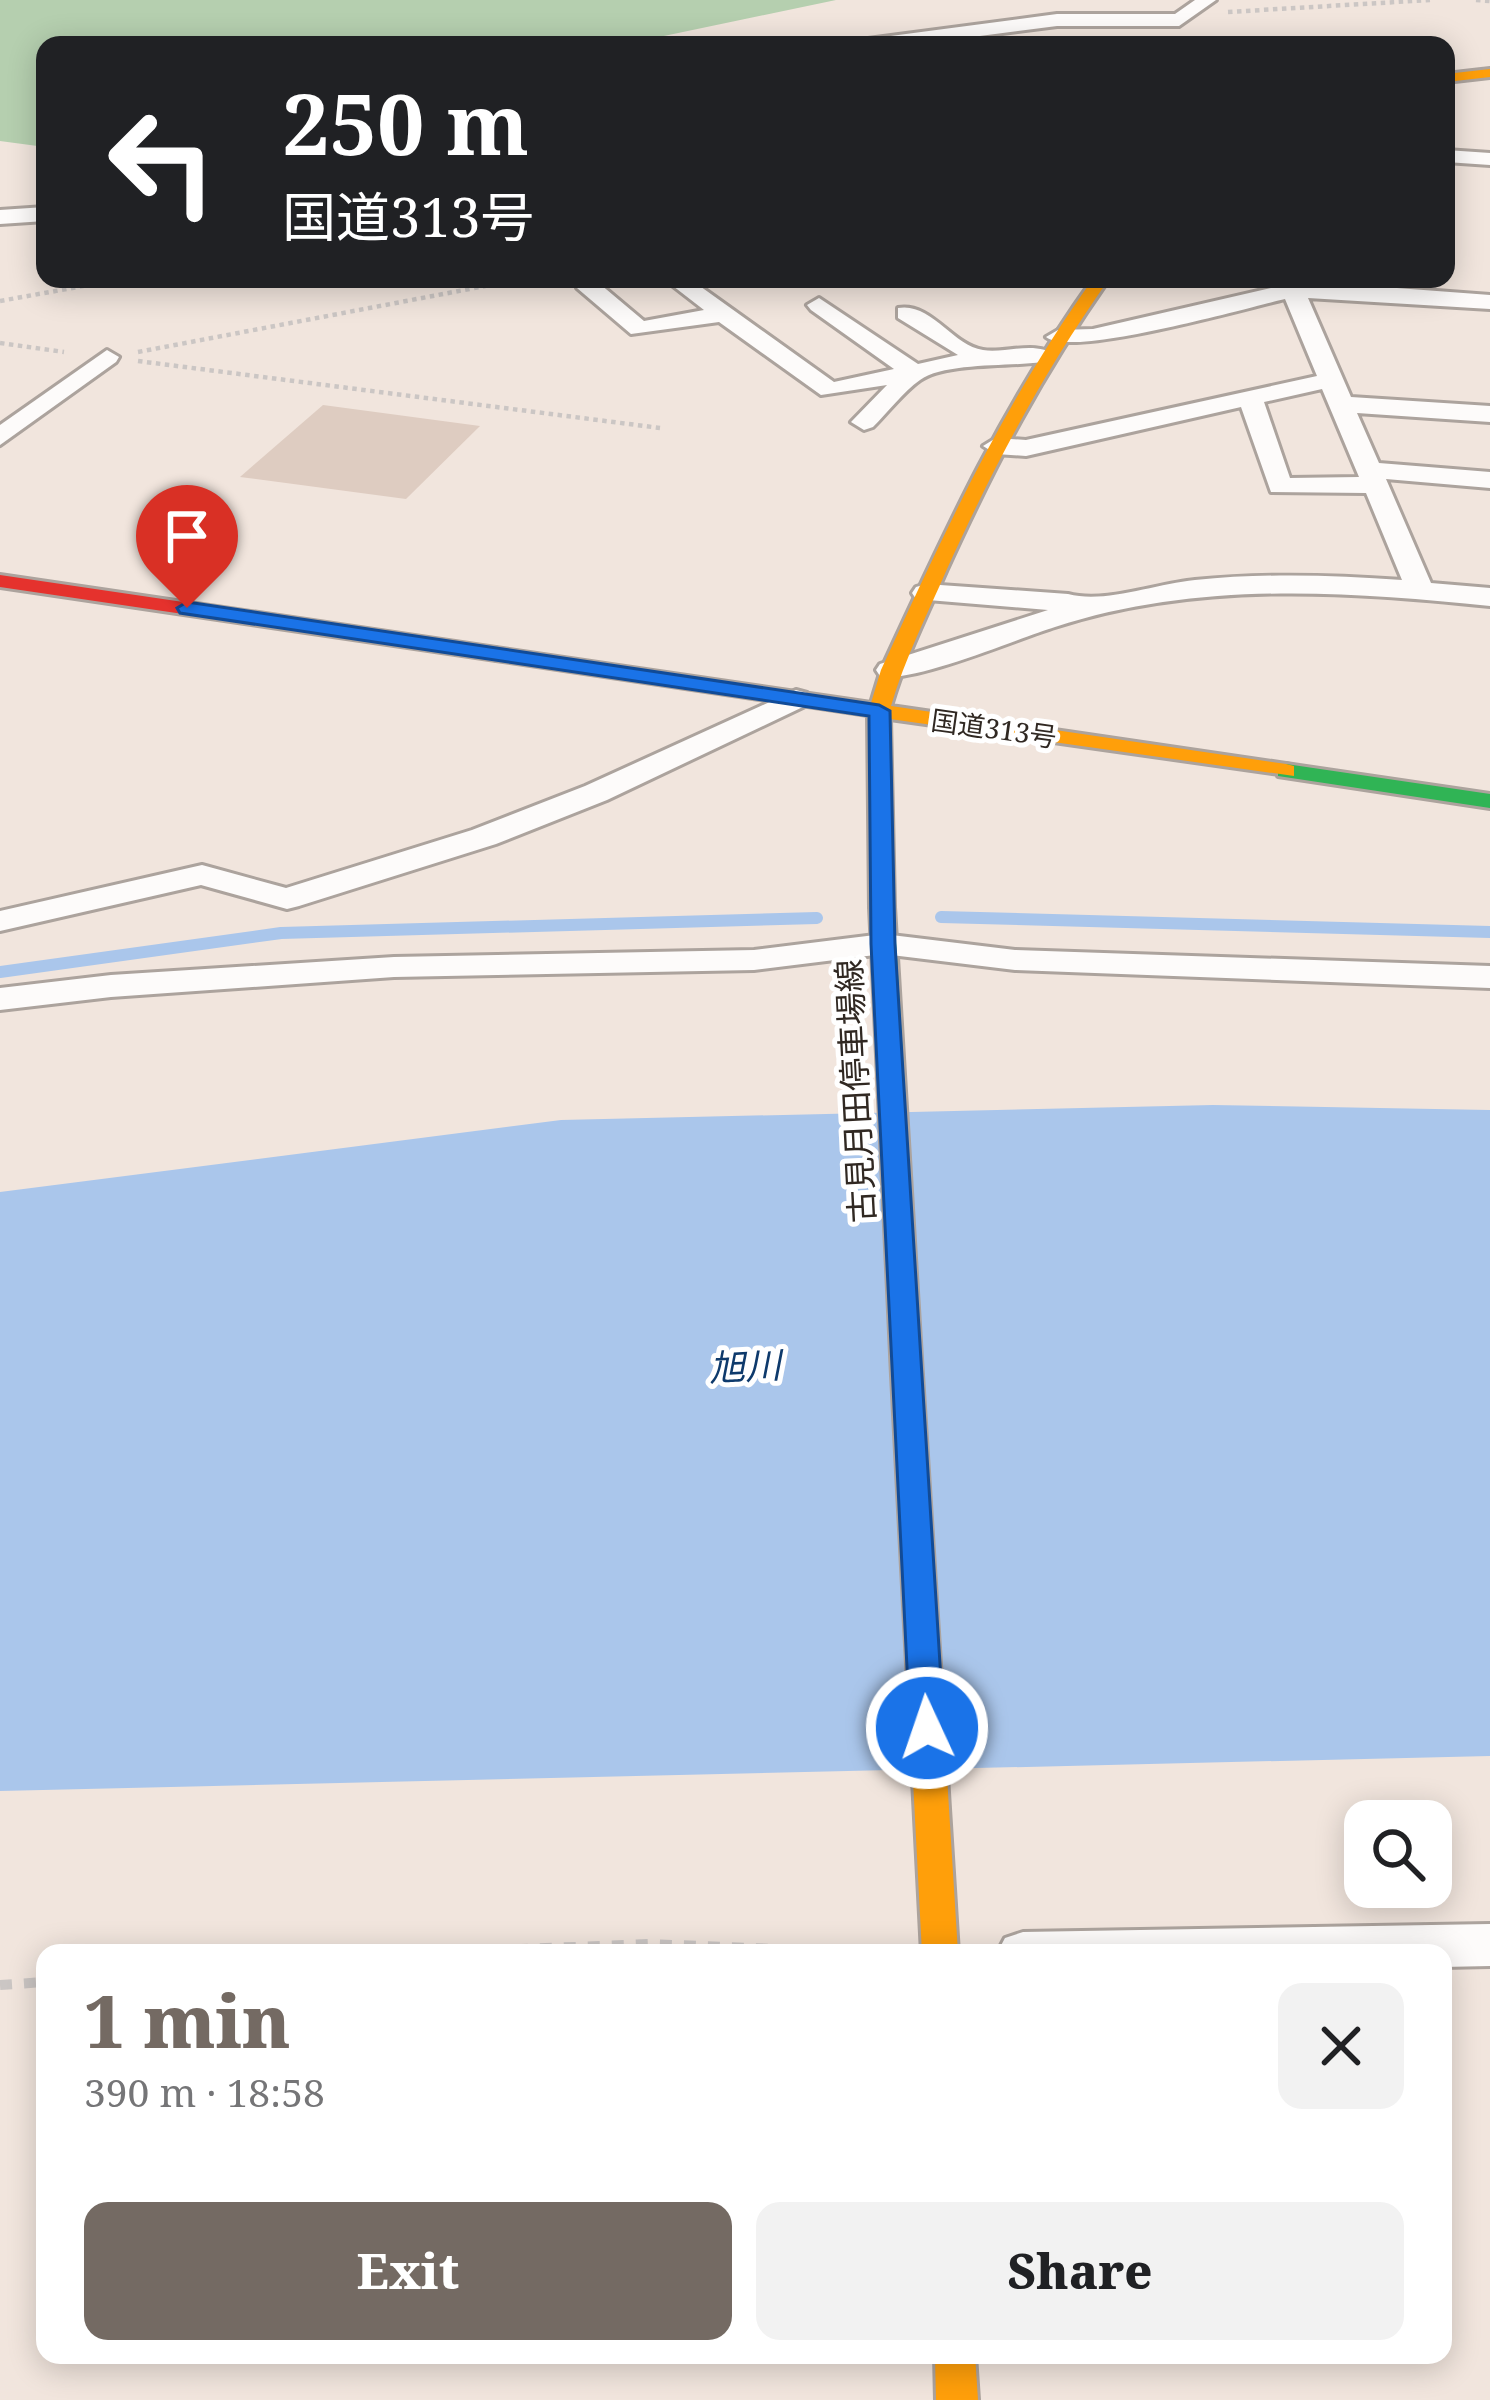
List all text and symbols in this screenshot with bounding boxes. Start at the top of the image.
text: 250 m [282,65,529,180]
icon: left [84,84,240,240]
text: 国道313号 [282,179,535,253]
pin [136,485,238,608]
icon: arrive [154,503,220,569]
street label: 国道313号 [929,701,1059,755]
street label: 古見月田停車場線 [826,958,884,1224]
water label: 旭川 [708,1339,786,1392]
position arrow [864,1665,990,1791]
map controls [1344,1800,1452,1908]
button: search [1344,1800,1452,1908]
text: 1 min [84,1971,291,2069]
button: close [1278,1983,1404,2109]
text: 390 m · 18:58 [84,2065,325,2118]
button: Exit [84,2202,732,2340]
button: Share [756,2202,1404,2340]

